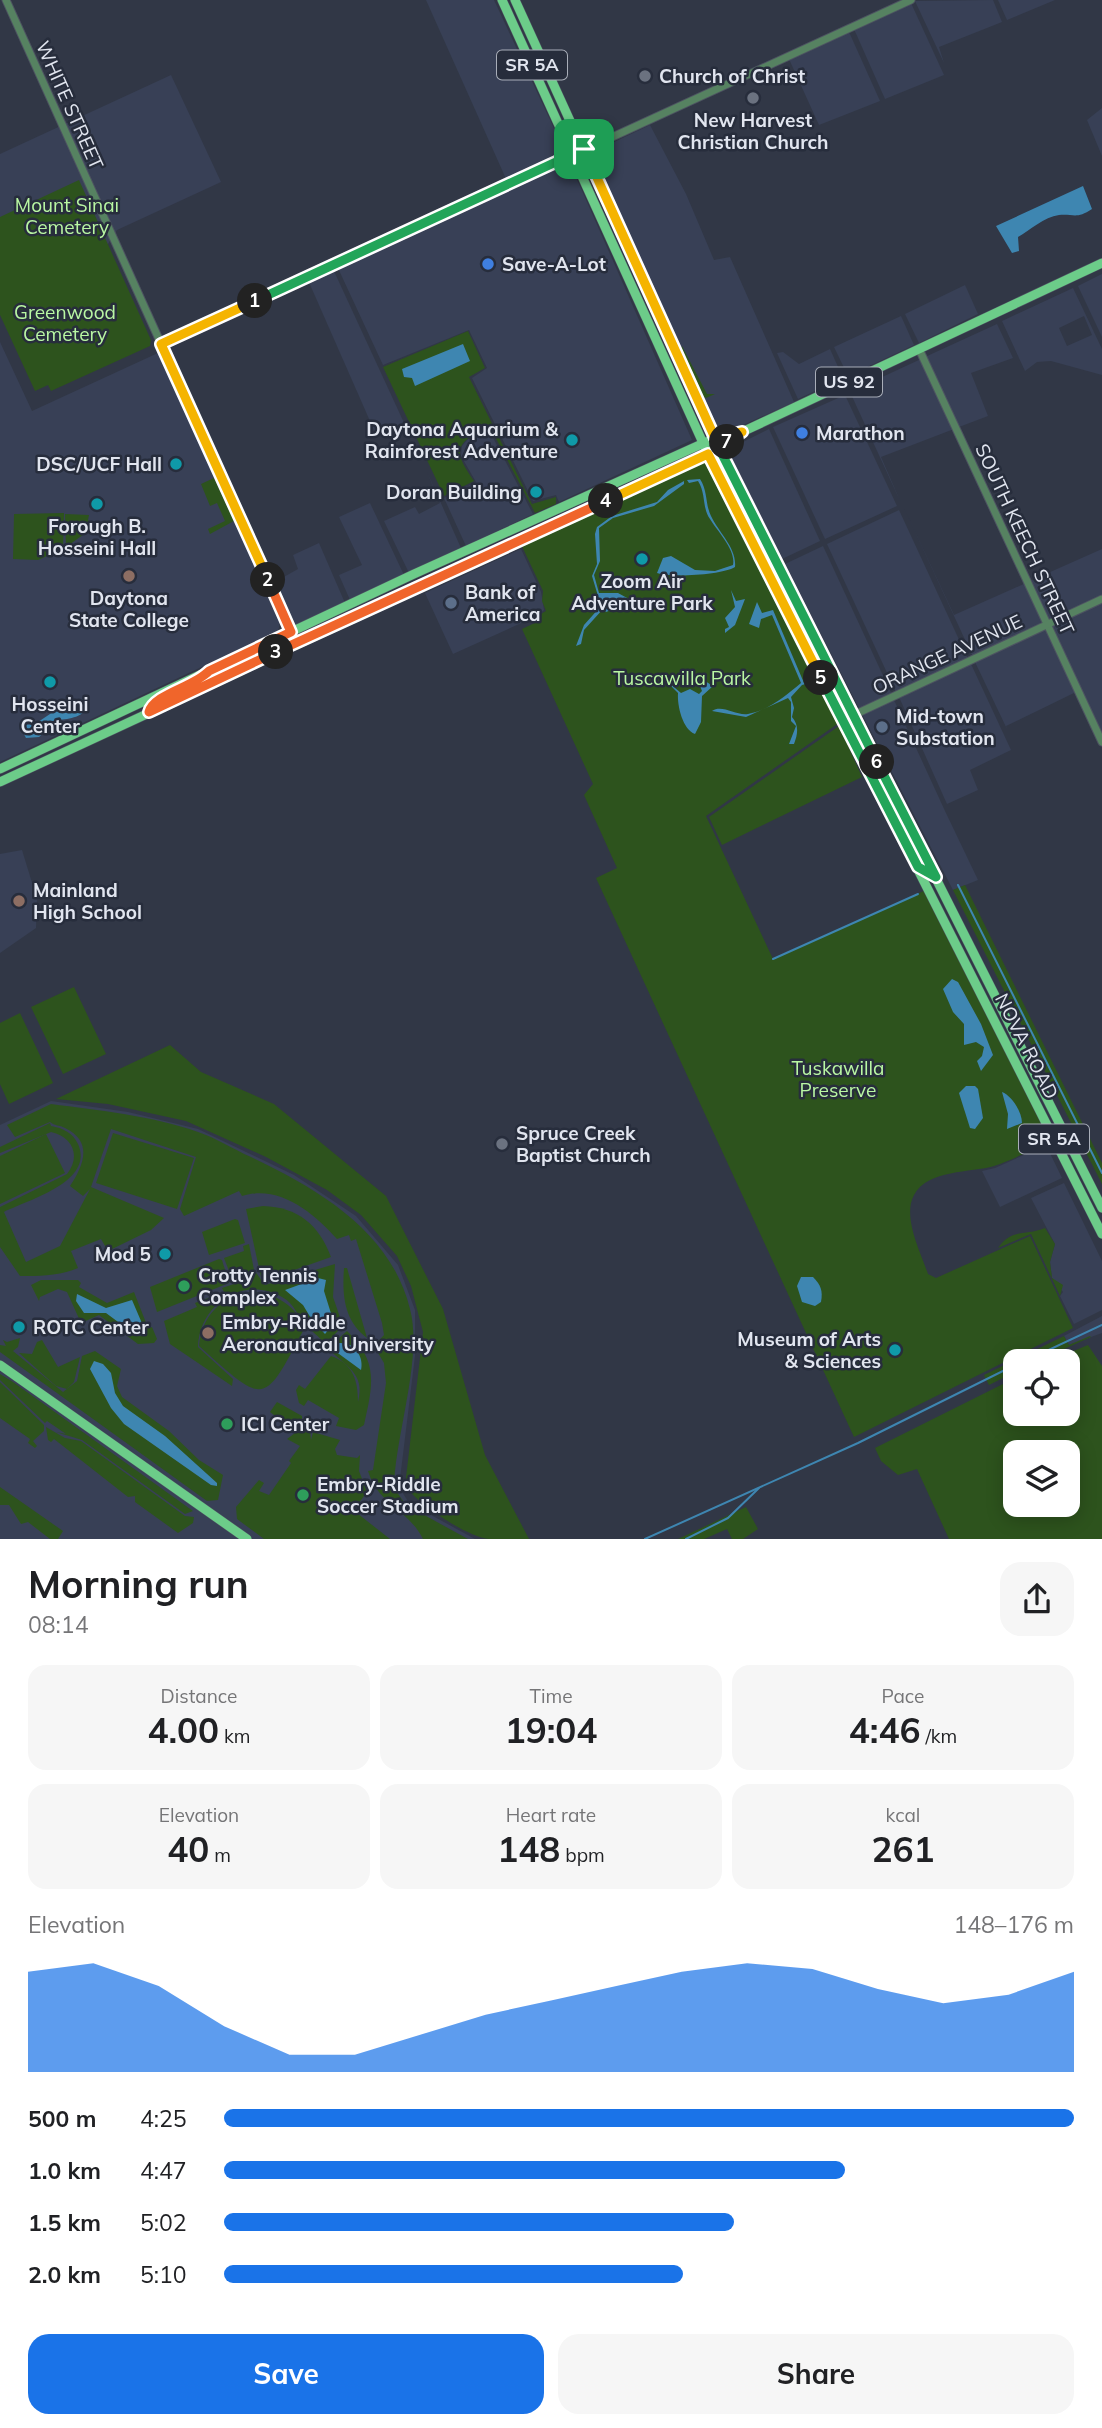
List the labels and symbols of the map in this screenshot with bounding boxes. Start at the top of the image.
street label: WHITE STREET [31,37,109,173]
road number: SR 5A [497,51,567,80]
place label: Church of Christ [659,64,805,88]
marker: Church of Christ [637,68,653,84]
marker: New Harvest Christian Church [745,90,761,106]
place label: New Harvest Christian Church [677,108,829,154]
pin [554,119,614,179]
park label: Mount Sinai Cemetery [15,193,119,239]
place label: Save-A-Lot [502,252,606,276]
marker: Save-A-Lot [480,256,496,272]
pin: 1 [238,284,272,318]
park label: Greenwood Cemetery [14,300,116,346]
road number: US 92 [816,368,882,396]
place label: Daytona Aquarium & Rainforest Adventure [365,417,559,463]
place label: Marathon [816,421,905,445]
pin: 7 [710,424,744,460]
marker: Marathon [794,425,810,441]
marker: Daytona Aquarium & Rainforest Adventure [564,432,580,448]
street label: SOUTH KEECH STREET [970,440,1080,639]
place label: DSC/UCF Hall [36,452,162,476]
marker: DSC/UCF Hall [168,456,184,472]
place label: Doran Building [386,480,522,504]
marker: Doran Building [528,484,544,500]
pin: 4 [588,484,624,518]
marker: Forough B. Hosseini Hall [89,496,105,512]
place label: Forough B. Hosseini Hall [38,514,156,560]
marker: Zoom Air Adventure Park [634,551,650,567]
pin: 2 [250,562,286,598]
marker: Daytona State College [121,568,137,584]
place label: Zoom Air Adventure Park [571,569,713,615]
place label: Bank of America [465,580,540,626]
place label: Daytona State College [69,586,189,632]
marker: Bank of America [443,595,459,611]
street label: ORANGE AVENUE [868,609,1026,699]
pin: 3 [258,634,294,670]
pin: 5 [804,660,838,696]
park label: Tuscawilla Park [613,666,751,690]
marker: Hosseini Center [42,674,58,690]
place label: Hosseini Center [12,692,88,738]
place label: Mid-town Substation [896,704,995,750]
marker: Mid-town Substation [874,719,890,735]
pin: 6 [860,744,894,780]
place label: Mainland High School [33,878,142,924]
marker: Mainland High School [11,893,27,909]
street label: NOVA ROAD [990,989,1064,1103]
park label: Tuskawilla Preserve [792,1056,884,1102]
place label: Spruce Creek Baptist Church [516,1121,651,1167]
road number: SR 5A [1019,1124,1089,1154]
marker: Spruce Creek Baptist Church [494,1136,510,1152]
place label: Mod 5 [95,1242,151,1266]
marker: Mod 5 [157,1246,173,1262]
place label: Crotty Tennis Complex [198,1263,317,1309]
marker: Crotty Tennis Complex [176,1278,192,1294]
place label: Embry-Riddle Aeronautical University [222,1310,435,1356]
place label: ROTC Center [33,1315,149,1339]
marker: ROTC Center [11,1319,27,1335]
marker: Embry-Riddle Aeronautical University [200,1325,216,1341]
place label: Museum of Arts & Sciences [737,1327,881,1373]
marker: Museum of Arts & Sciences [887,1342,903,1358]
place label: ICI Center [241,1412,330,1436]
marker: ICI Center [219,1416,235,1432]
place label: Embry-Riddle Soccer Stadium [317,1472,459,1518]
marker: Embry-Riddle Soccer Stadium [295,1487,311,1503]

